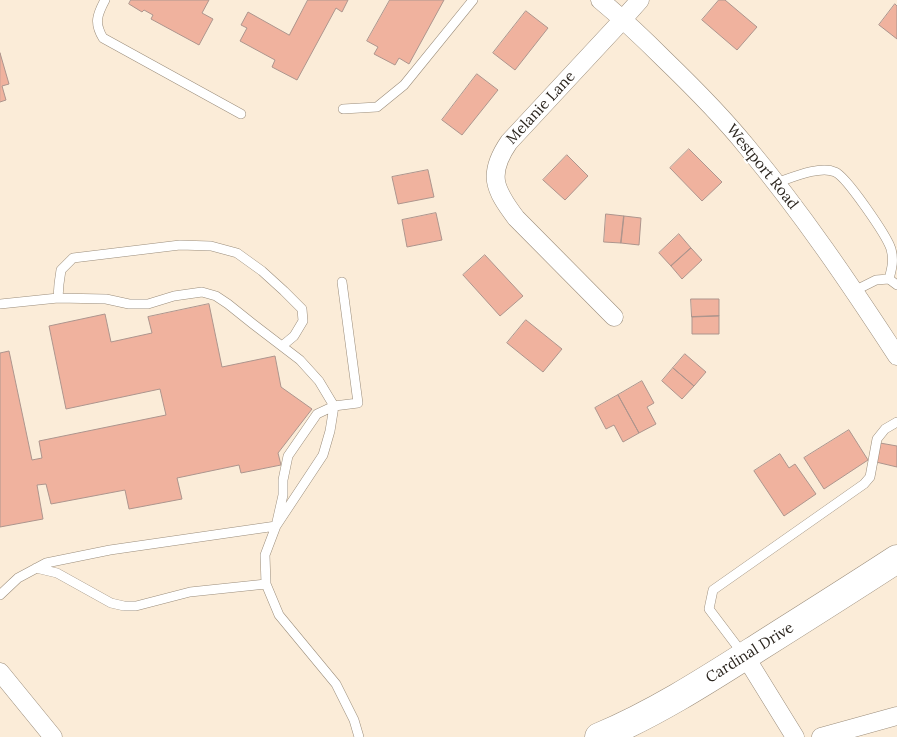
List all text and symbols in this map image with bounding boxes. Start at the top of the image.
street label: Melanie Lane [503,68,579,148]
street label: Westport Road [722,121,802,213]
street label: Cardinal Drive [703,619,797,687]

